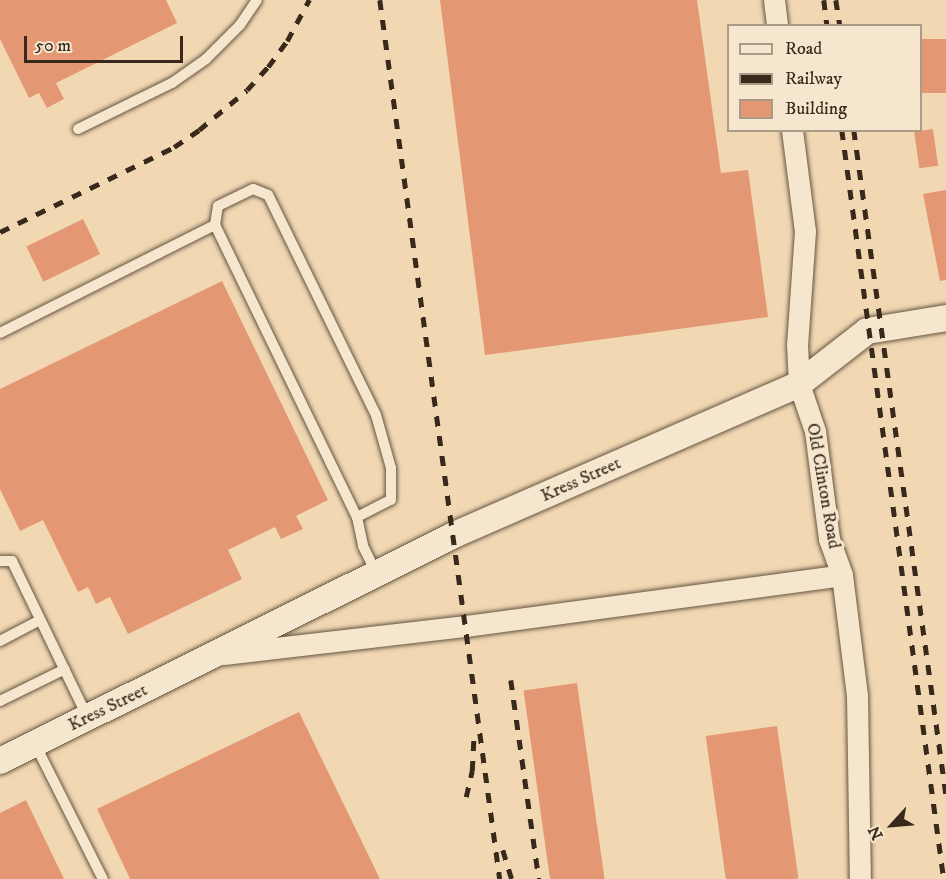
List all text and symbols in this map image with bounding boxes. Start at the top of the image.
scale bar [27,24,186,62]
legend [727,24,922,132]
text: 50 m [35,35,71,57]
text: Road [785,38,822,60]
text: Railway [785,68,842,90]
text: Building [785,98,847,120]
street label: Old Clinton Road [801,421,845,551]
street label: Kress Street [538,453,624,507]
street label: Kress Street [65,680,151,736]
north arrow [862,795,922,855]
text: N [864,823,888,843]

